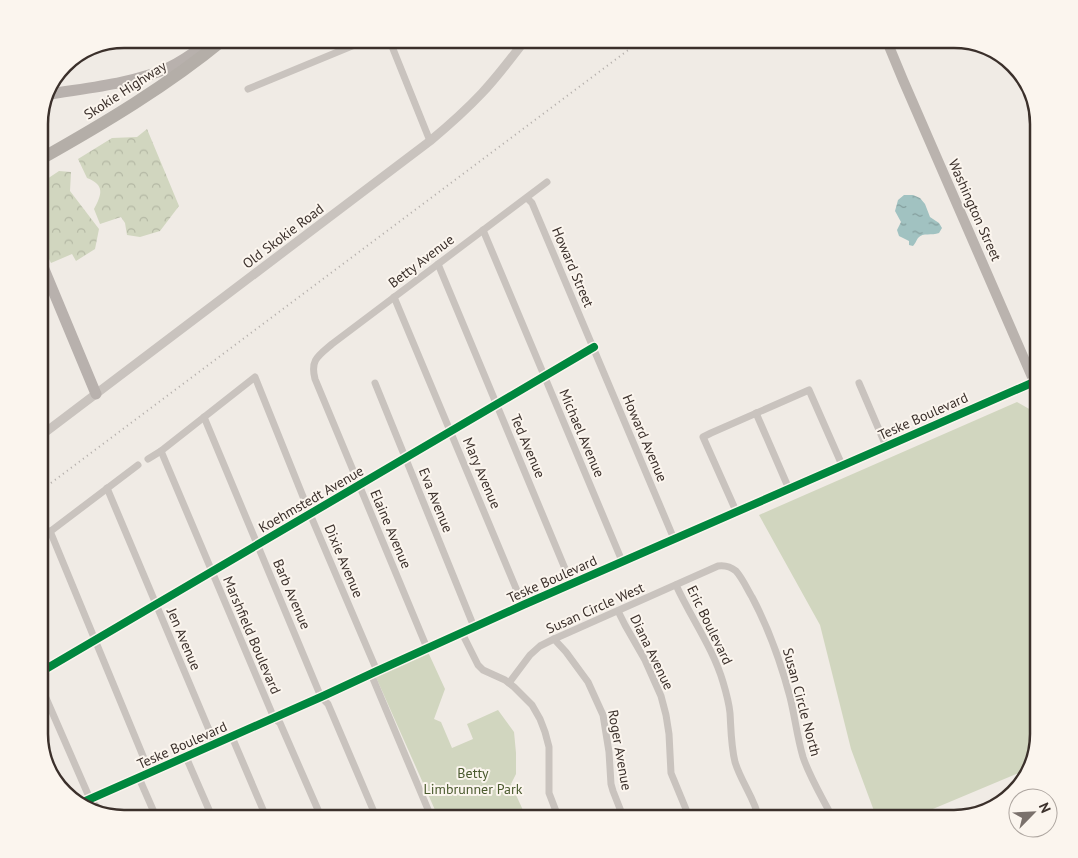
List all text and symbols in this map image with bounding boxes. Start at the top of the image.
street label: Skokie Highway [80,56,170,123]
street label: Washington Street [944,156,1006,264]
street label: Old Skokie Road [239,200,327,272]
street label: Howard Street [548,224,598,310]
street label: Betty Avenue [385,230,457,292]
street label: Michael Avenue [555,386,609,480]
street label: Teske Boulevard [875,388,971,444]
street label: Howard Avenue [618,392,672,484]
street label: Ted Avenue [507,411,549,481]
street label: Mary Avenue [459,435,505,511]
street label: Koehmstedt Avenue [255,462,367,536]
street label: Eva Avenue [415,465,457,535]
street label: Elaine Avenue [366,487,416,571]
street label: Dixie Avenue [320,522,368,600]
street label: Teske Boulevard [504,551,600,607]
street label: Barb Avenue [269,556,315,632]
street label: Marshfield Boulevard [219,573,285,697]
street label: Susan Circle West [543,578,647,638]
street label: Eric Boulevard [683,582,737,668]
street label: Jen Avenue [162,604,205,673]
street label: Diana Avenue [626,611,678,693]
street label: Susan Circle North [779,646,825,758]
street label: Roger Avenue [604,708,636,792]
street label: Teske Boulevard [134,717,230,773]
park label: Betty Limbrunner Park [424,764,523,798]
north arrow [1008,788,1058,838]
text: N [1035,800,1055,816]

